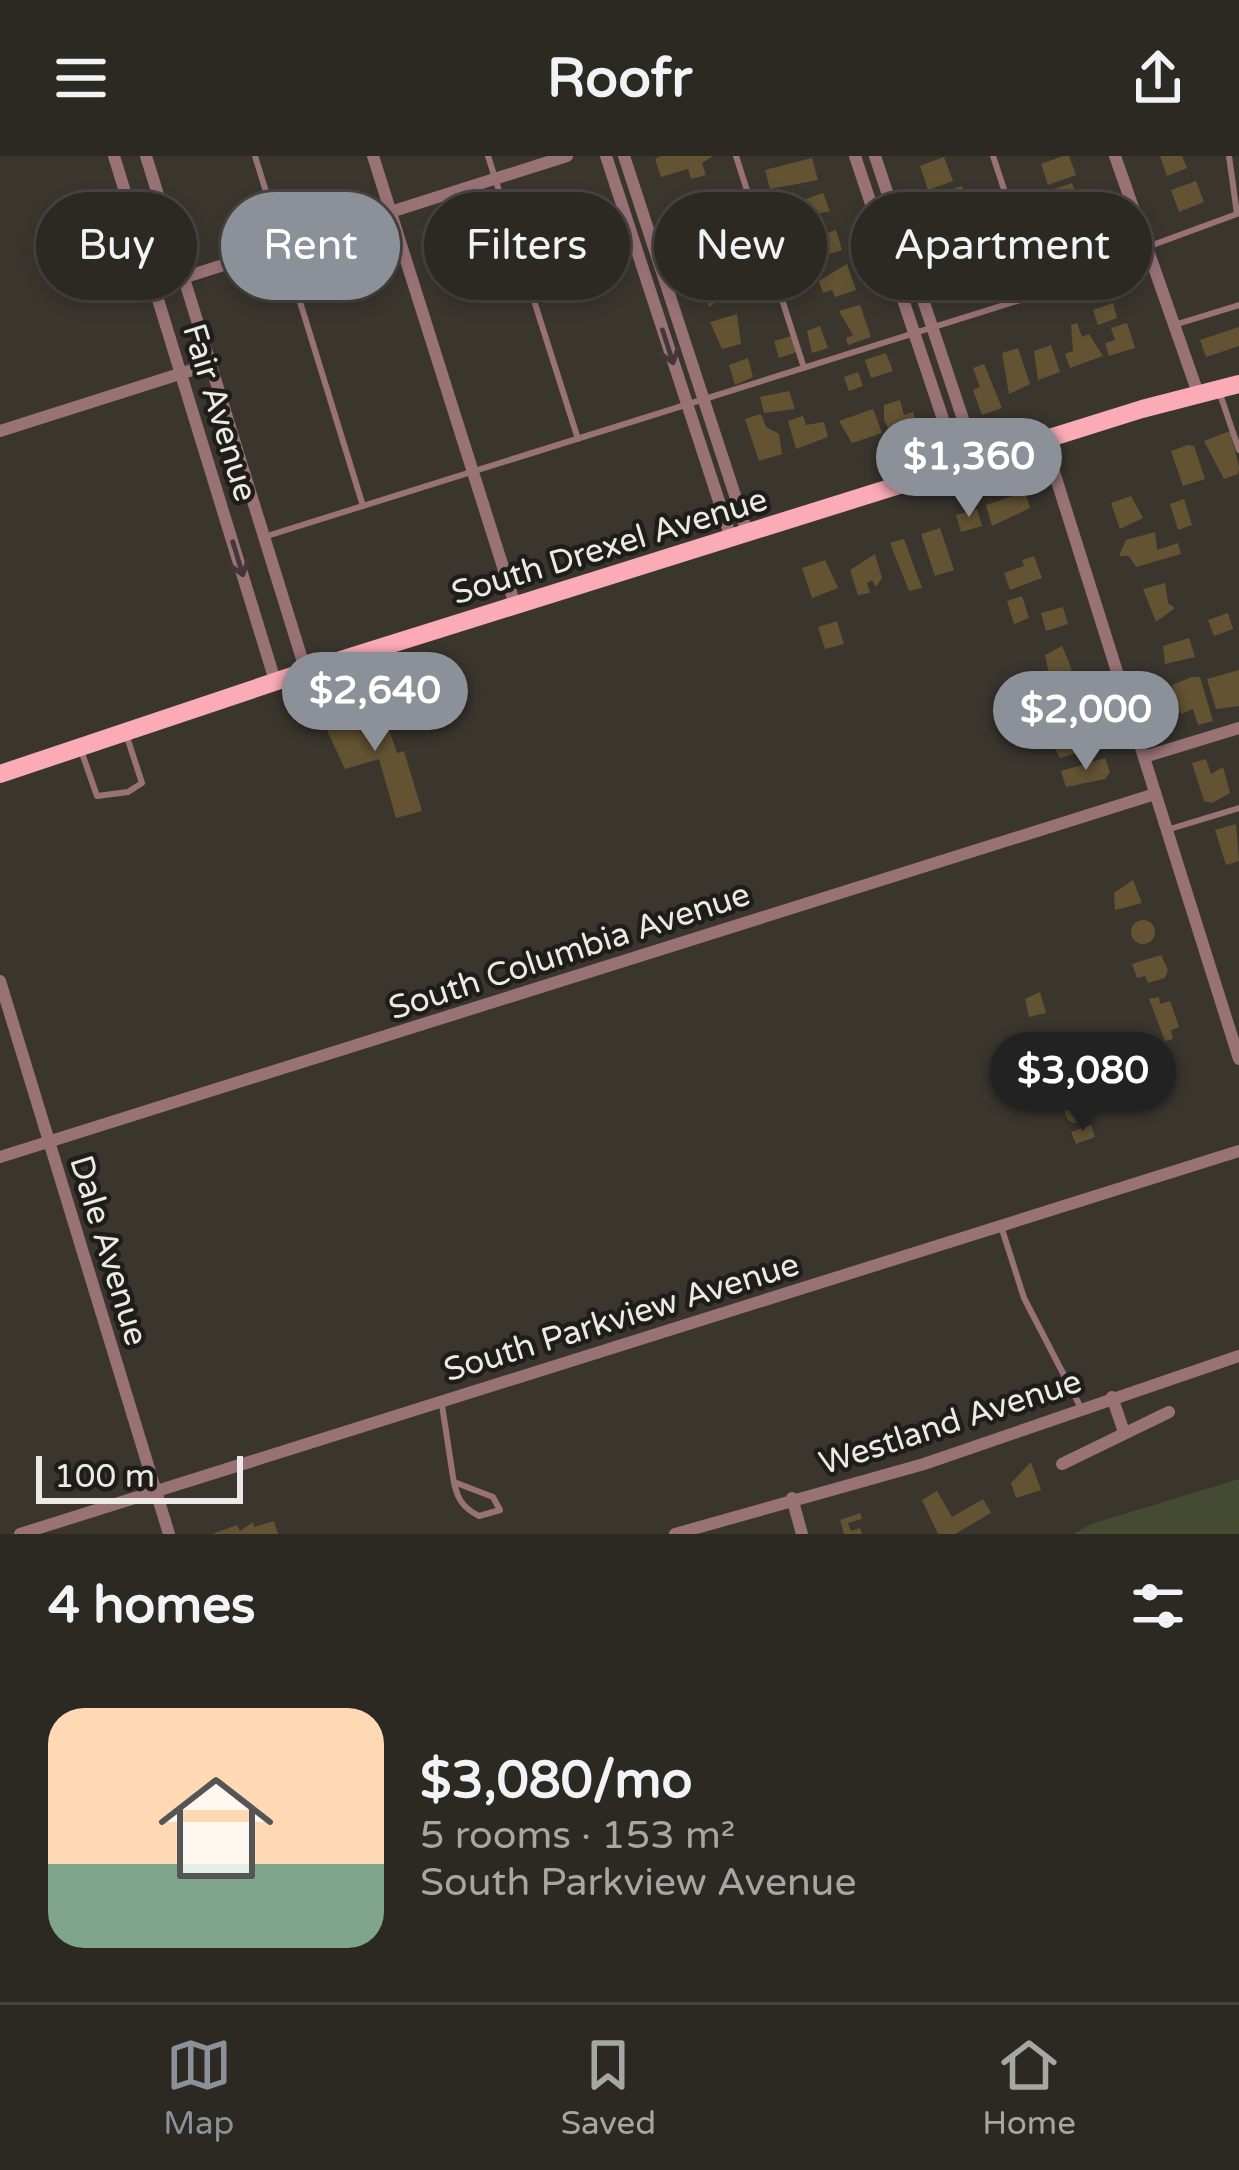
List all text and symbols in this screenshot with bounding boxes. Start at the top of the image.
icon: menu [48,45,114,111]
icon: share [1125,45,1191,111]
text: Roofr [547,46,692,111]
chip: Buy [36,192,197,300]
chip: Rent [221,192,400,300]
chip: Filters [424,192,630,300]
chip: New [654,192,827,300]
chip: Apartment [851,192,1152,300]
street label: Fair Avenue [174,319,265,506]
one-way arrow [659,327,681,365]
pin: $1,360 [871,418,1067,520]
text: $1,360 [903,433,1035,480]
street label: South Drexel Avenue [447,480,772,613]
one-way arrow [228,539,250,577]
pin: $2,640 [277,652,473,754]
text: $2,640 [309,667,441,714]
pin: $2,000 [988,671,1184,773]
text: $2,000 [1020,686,1152,733]
street label: South Columbia Avenue [384,875,755,1028]
pin: $3,080 [985,1032,1181,1134]
text: $3,080 [1017,1047,1149,1094]
street label: Dale Avenue [61,1151,156,1350]
street label: South Parkview Avenue [439,1245,804,1390]
street label: Westland Avenue [814,1362,1086,1483]
scale bar [36,1450,243,1503]
text: 100 m [54,1457,155,1496]
icon: filters [1125,1573,1191,1639]
text: 4 homes [48,1575,256,1637]
text: $3,080/mo [420,1750,692,1812]
icon: home [144,1756,288,1900]
text: 5 rooms · 153 m² [420,1812,735,1859]
text: South Parkview Avenue [420,1859,856,1906]
tab: Map [163,2032,234,2143]
tab: Saved [561,2032,656,2143]
tab: Home [982,2032,1076,2143]

